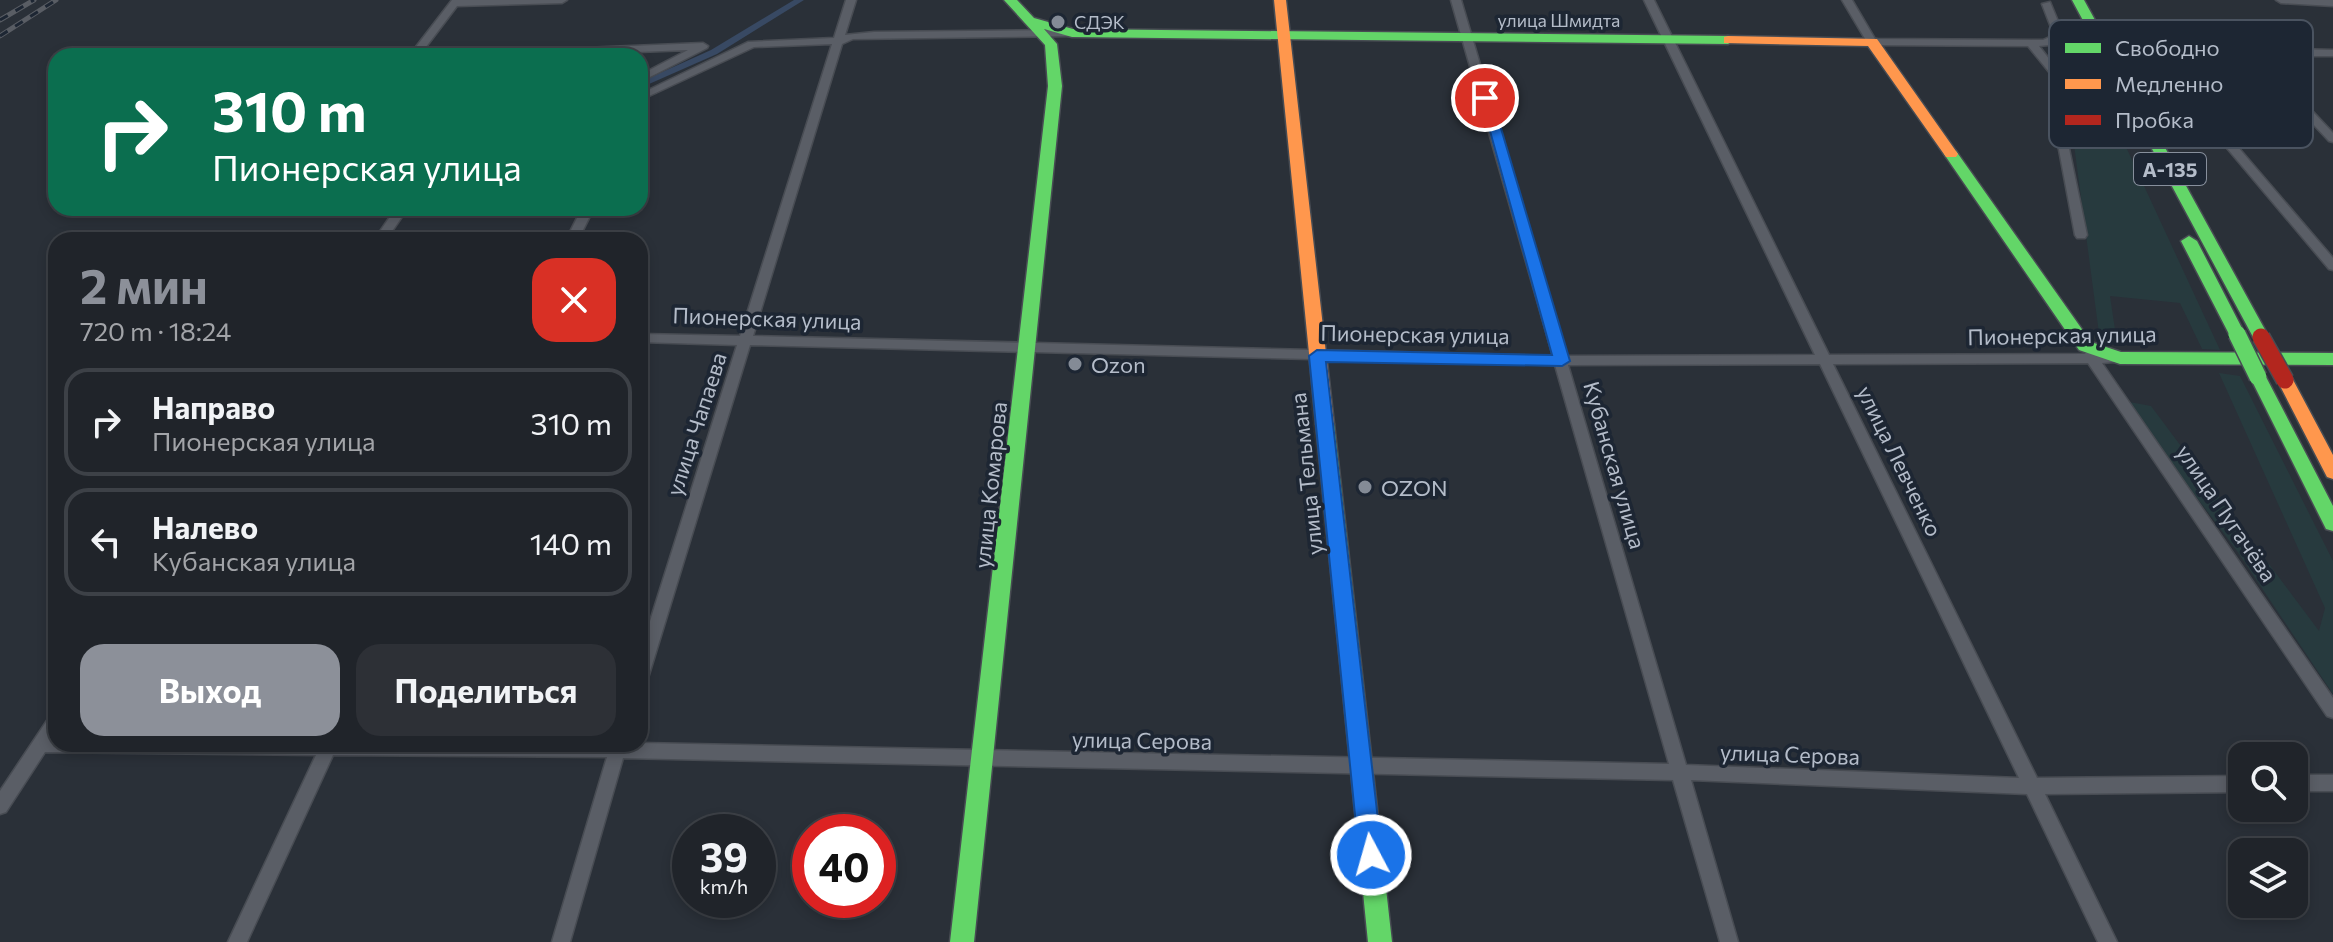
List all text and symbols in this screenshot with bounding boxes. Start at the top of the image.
street label: улица Шмидта [1498,9,1620,31]
place label: СДЭК [1074,11,1125,33]
marker: СДЭК [1049,13,1067,31]
legend [2049,20,2313,148]
text: Свободно [2115,34,2220,61]
pin [1451,64,1519,132]
text: Медленно [2115,70,2223,97]
text: 310 m [212,75,367,144]
icon: arrive [1463,76,1507,120]
icon: right [80,80,184,184]
text: Пробка [2115,106,2194,133]
text: Пионерская улица [212,144,522,188]
road number: А-135 [2134,153,2206,185]
text: 2 мин [80,255,208,314]
button: close [532,258,616,342]
street label: Пионерская улица [672,301,862,335]
text: 720 m · 18:24 [80,315,231,346]
street label: Пионерская улица [1320,319,1510,349]
street label: Пионерская улица [1967,320,2157,350]
street label: улица Чапаева [660,349,732,499]
place label: Ozon [1091,351,1146,378]
marker: Ozon [1066,355,1084,373]
street label: Кубанская улица [1578,378,1652,552]
street label: улица Левченко [1852,381,1948,541]
text: Направо [152,388,275,425]
street label: улица Тельмана [1284,391,1328,557]
icon: right [84,400,128,444]
street label: улица Комарова [968,400,1012,570]
text: 310 m [531,404,612,441]
text: Пионерская улица [152,425,376,456]
street label: улица Пугачёва [2171,439,2283,587]
place label: OZON [1381,474,1448,501]
marker: OZON [1356,478,1374,496]
text: Налево [152,508,258,545]
icon: left [84,520,128,564]
text: 140 m [530,524,612,561]
text: Кубанская улица [152,545,356,576]
button: Выход [80,644,340,736]
button: Поделиться [356,644,616,736]
street label: улица Серова [1072,725,1212,755]
street label: улица Серова [1719,738,1861,770]
map controls [2228,742,2308,918]
button: search [2228,742,2308,822]
position arrow [1329,813,1413,897]
speed limit sign: 40 [792,814,896,918]
text: 39 [700,831,748,880]
button: layers [2228,838,2308,918]
text: km/h [700,874,748,898]

